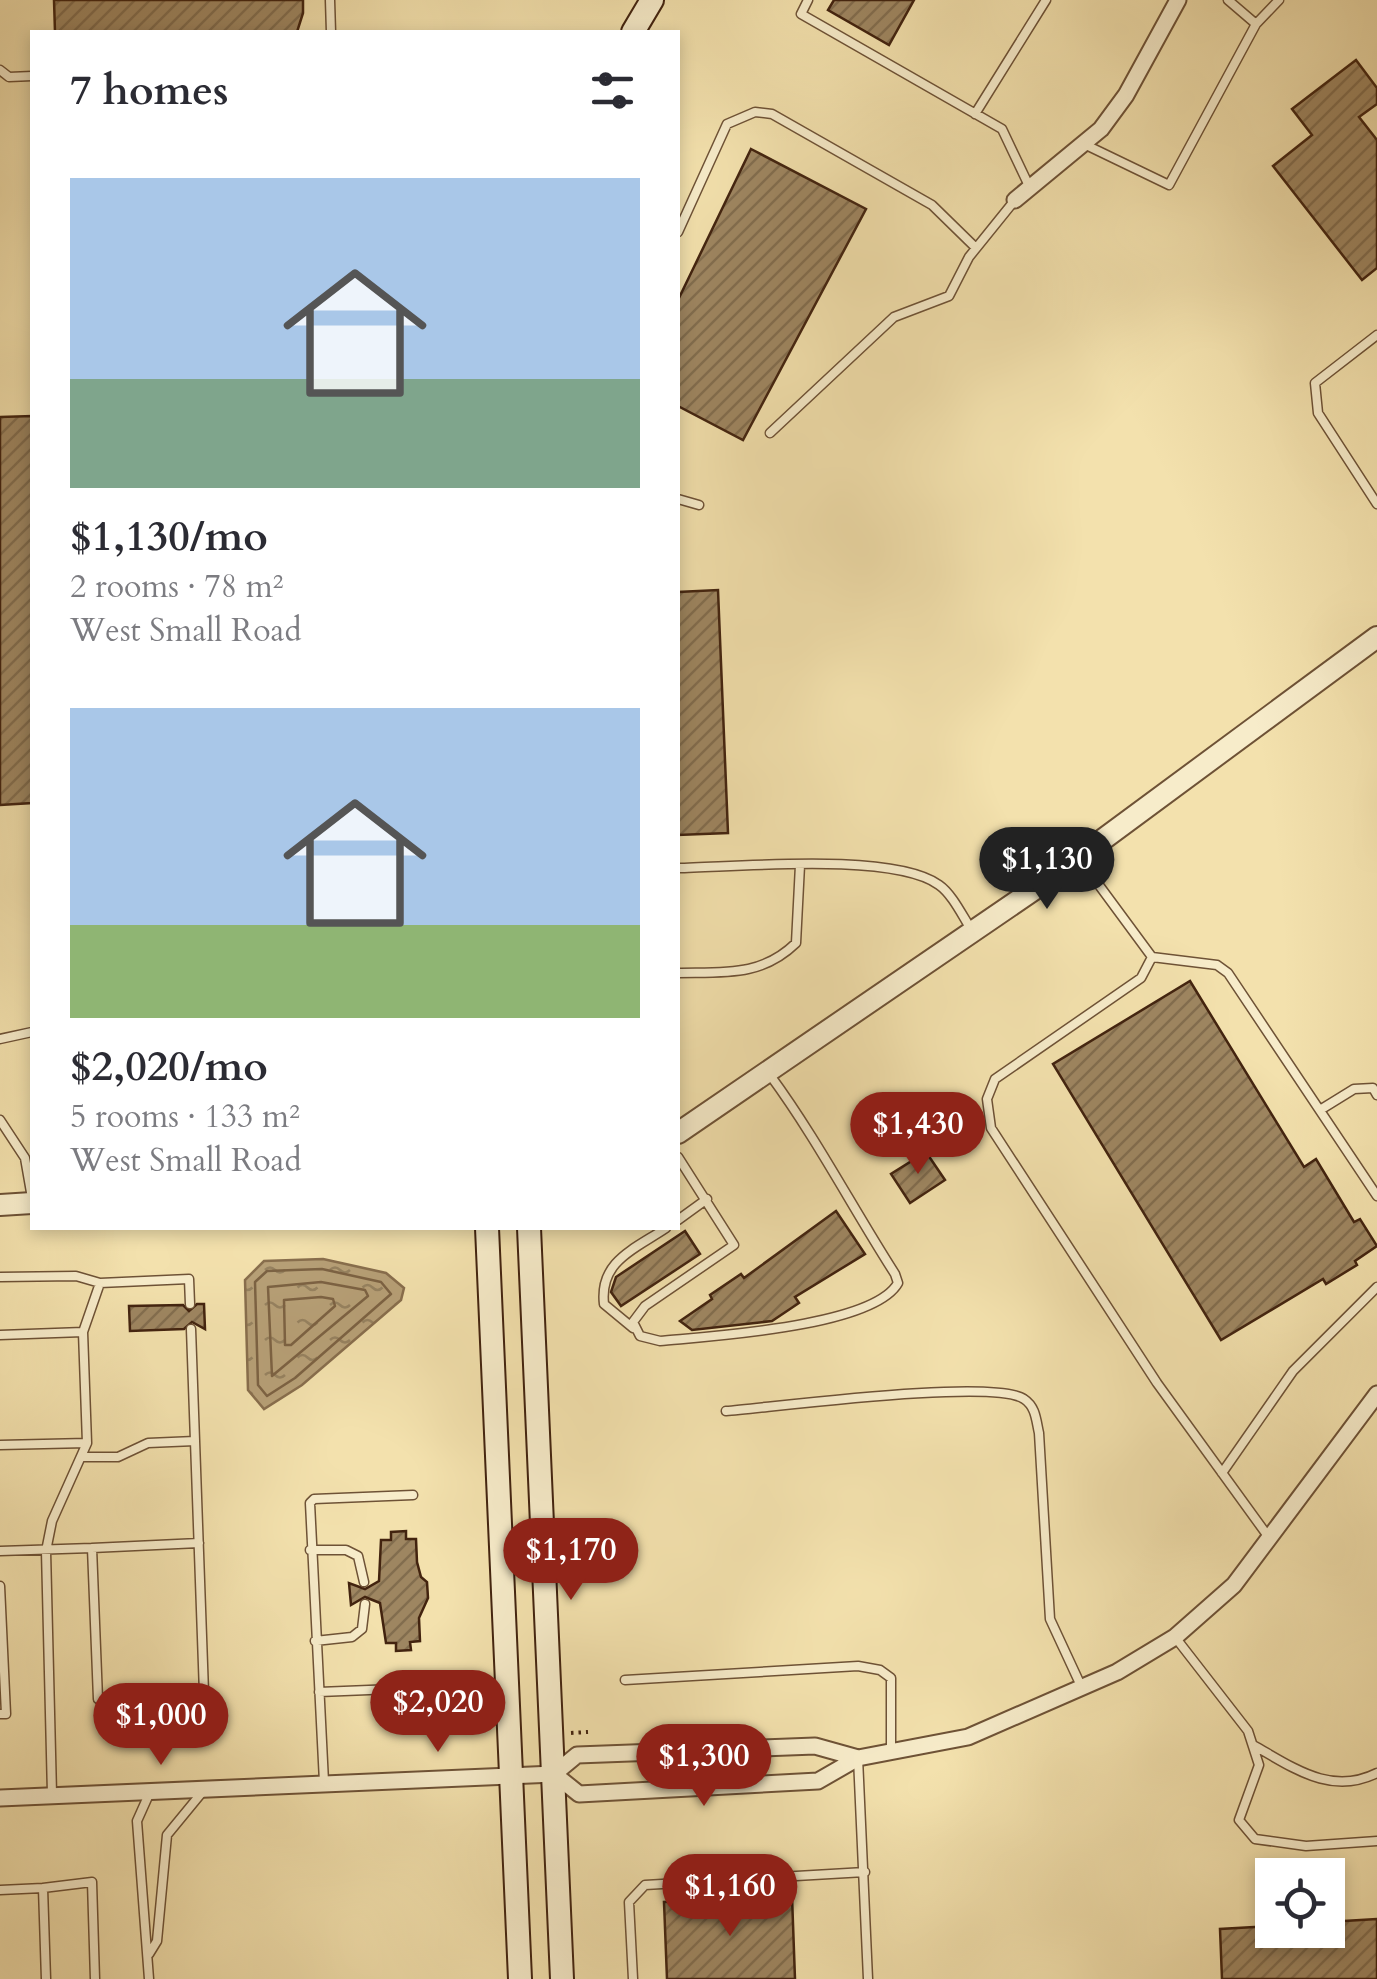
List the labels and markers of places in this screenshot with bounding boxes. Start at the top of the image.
pin: $1,130 [966,827,1128,912]
pin: $1,430 [837,1092,999,1177]
pin: $1,170 [490,1518,652,1603]
pin: $2,020 [357,1670,519,1755]
pin: $1,000 [80,1683,242,1768]
pin: $1,300 [623,1724,785,1809]
pin: $1,160 [649,1854,811,1939]

